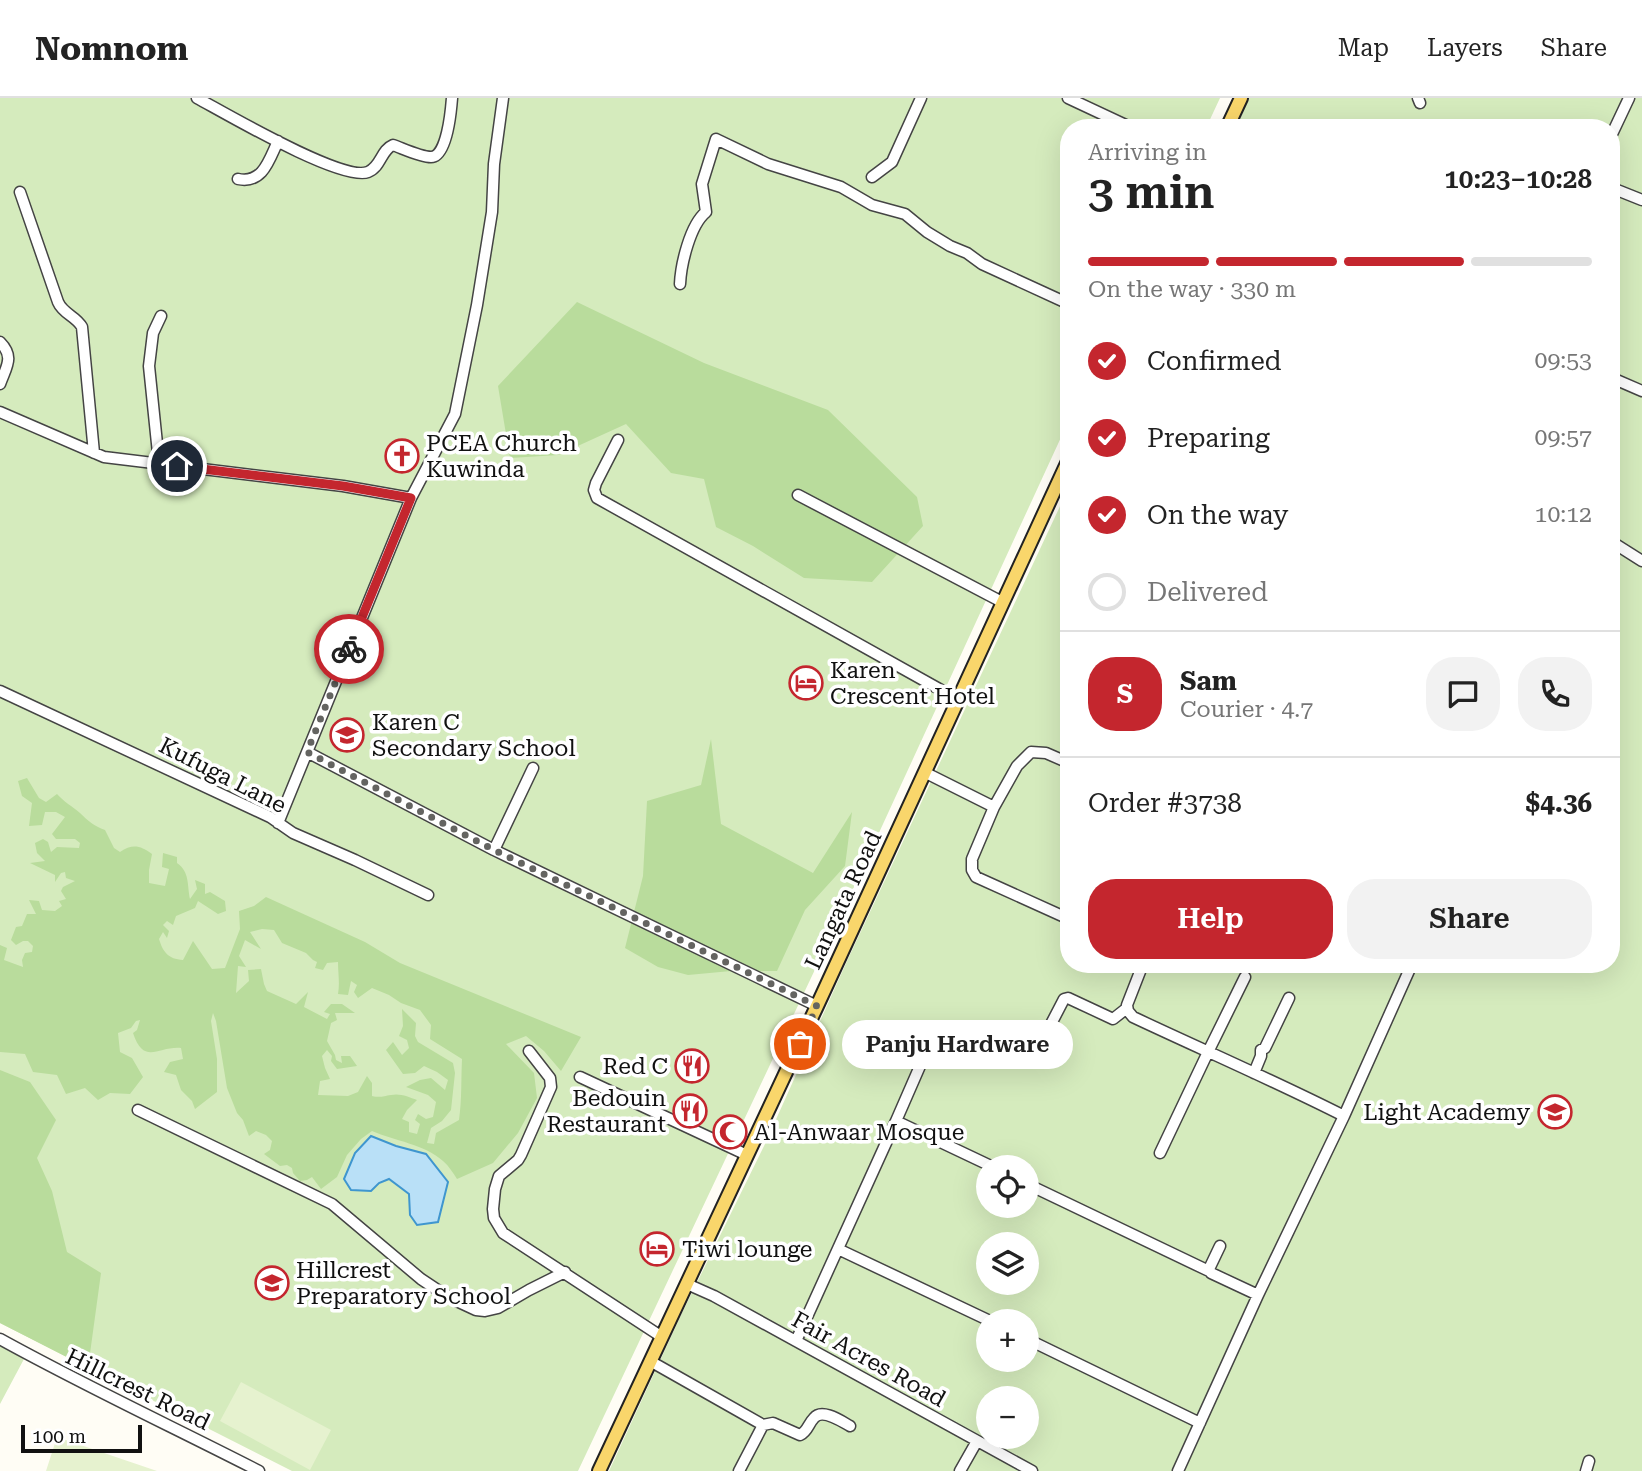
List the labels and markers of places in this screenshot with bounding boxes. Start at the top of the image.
place label: PCEA Church Kuwinda [426,430,577,483]
pin [147,436,207,496]
church icon: PCEA Church Kuwinda [383,437,421,475]
place label: Karen Crescent Hotel [830,657,995,710]
hotel icon: Karen Crescent Hotel [787,664,825,702]
place label: Karen C Secondary School [372,709,576,762]
school or university icon: Karen C Secondary School [328,716,366,754]
pin [770,1014,830,1074]
callout: Panju Hardware [842,1020,1073,1068]
restaurant icon: Red C [673,1047,711,1085]
place label: Red C [603,1053,668,1080]
place label: Bedouin Restaurant [547,1085,666,1138]
restaurant icon: Bedouin Restaurant [671,1092,709,1130]
school or university icon: Light Academy [1536,1093,1574,1131]
place label: Light Academy [1363,1099,1530,1126]
mosque icon: Al-Anwaar Mosque [711,1113,749,1151]
place label: Al-Anwaar Mosque [754,1119,964,1146]
hotel icon: Tiwi lounge [638,1230,676,1268]
place label: Tiwi lounge [682,1236,812,1263]
place label: Hillcrest Preparatory School [296,1257,511,1310]
school or university icon: Hillcrest Preparatory School [253,1264,291,1302]

